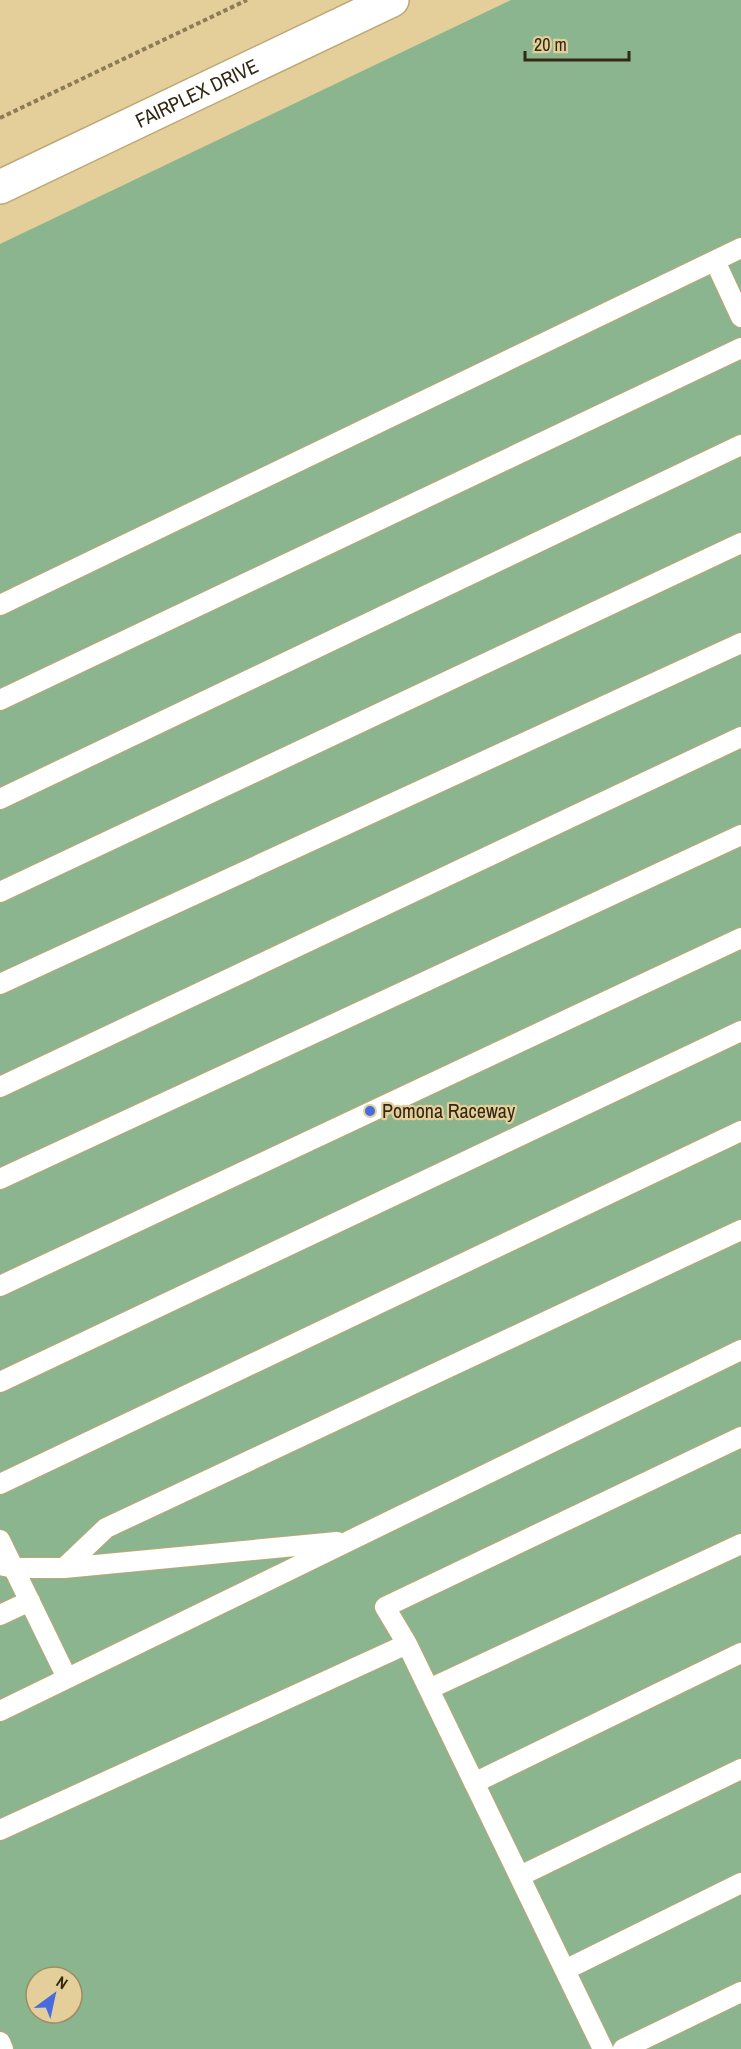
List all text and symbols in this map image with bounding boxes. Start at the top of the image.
scale bar [525,24,628,62]
text: 20 m [534,32,567,57]
street label: FAIRPLEX DRIVE [131,52,262,134]
place label: Pomona Raceway [382,1097,516,1124]
marker: Pomona Raceway [363,1104,377,1118]
north arrow [24,1965,84,2025]
text: N [52,1971,72,1994]

